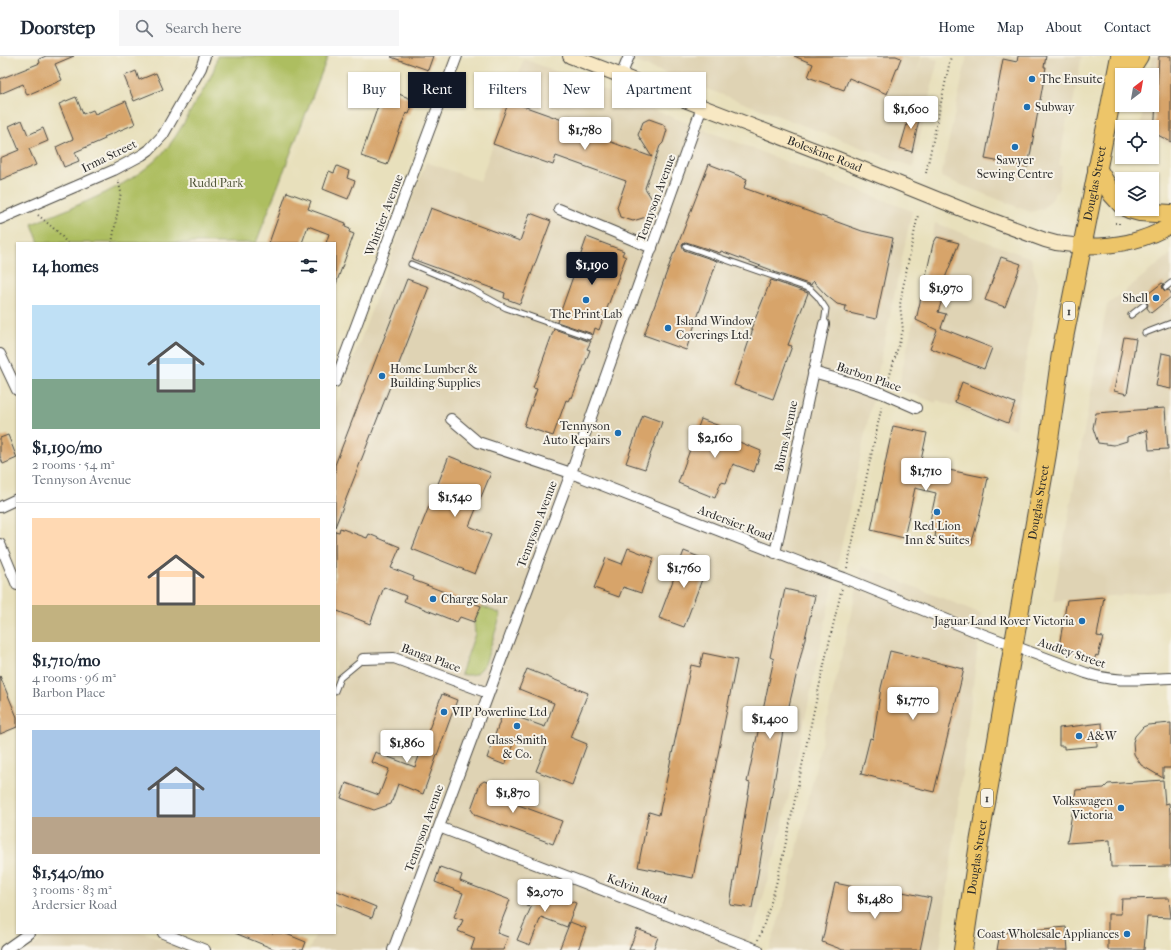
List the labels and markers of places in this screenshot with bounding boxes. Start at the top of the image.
place label: The Ensuite [1040,72,1103,86]
marker: The Ensuite [1027,74,1037,84]
pin: $1,600 [878,96,944,130]
place label: Subway [1035,100,1075,114]
marker: Subway [1022,102,1032,112]
pin: $1,780 [552,117,618,151]
marker: Sawyer Sewing Centre [1010,142,1020,152]
place label: Sawyer Sewing Centre [977,153,1053,181]
pin: $1,190 [559,252,625,286]
pin: $1,970 [913,275,979,309]
place label: Shell [1123,291,1149,305]
marker: Shell [1151,293,1161,303]
marker: The Print Lab [581,295,591,305]
place label: The Print Lab [550,307,622,321]
place label: Island Window Coverings Ltd. [676,314,754,342]
marker: Island Window Coverings Ltd. [663,323,673,333]
place label: Home Lumber & Building Supplies [390,362,481,390]
marker: Home Lumber & Building Supplies [377,371,387,381]
place label: Tennyson Auto Repairs [542,419,611,447]
pin: $2,160 [682,425,748,459]
marker: Tennyson Auto Repairs [613,428,623,438]
pin: $1,710 [893,458,959,492]
pin: $1,540 [422,484,488,518]
marker: Red Lion Inn & Suites [932,507,942,517]
place label: Red Lion Inn & Suites [905,519,970,547]
pin: $1,760 [651,555,717,589]
place label: Charge Solar [441,592,508,606]
marker: Charge Solar [428,594,438,604]
place label: Jaguar Land Rover Victoria [933,614,1074,628]
marker: Jaguar Land Rover Victoria [1077,616,1087,626]
pin: $1,770 [880,687,946,721]
place label: VIP Powerline Ltd [451,705,548,719]
pin: $1,400 [737,706,803,740]
marker: VIP Powerline Ltd [439,707,449,717]
marker: Glass-Smith & Co. [512,721,522,731]
place label: A&W [1086,729,1118,743]
pin: $1,860 [374,730,440,764]
marker: A&W [1074,731,1084,741]
place label: Glass-Smith & Co. [487,733,547,761]
pin: $1,870 [480,780,546,814]
place label: Volkswagen Victoria [1051,794,1113,822]
marker: Volkswagen Victoria [1116,803,1126,813]
pin: $2,070 [512,879,578,913]
pin: $1,480 [842,886,908,920]
place label: Coast Wholesale Appliances [977,927,1120,941]
marker: Coast Wholesale Appliances [1122,929,1132,939]

